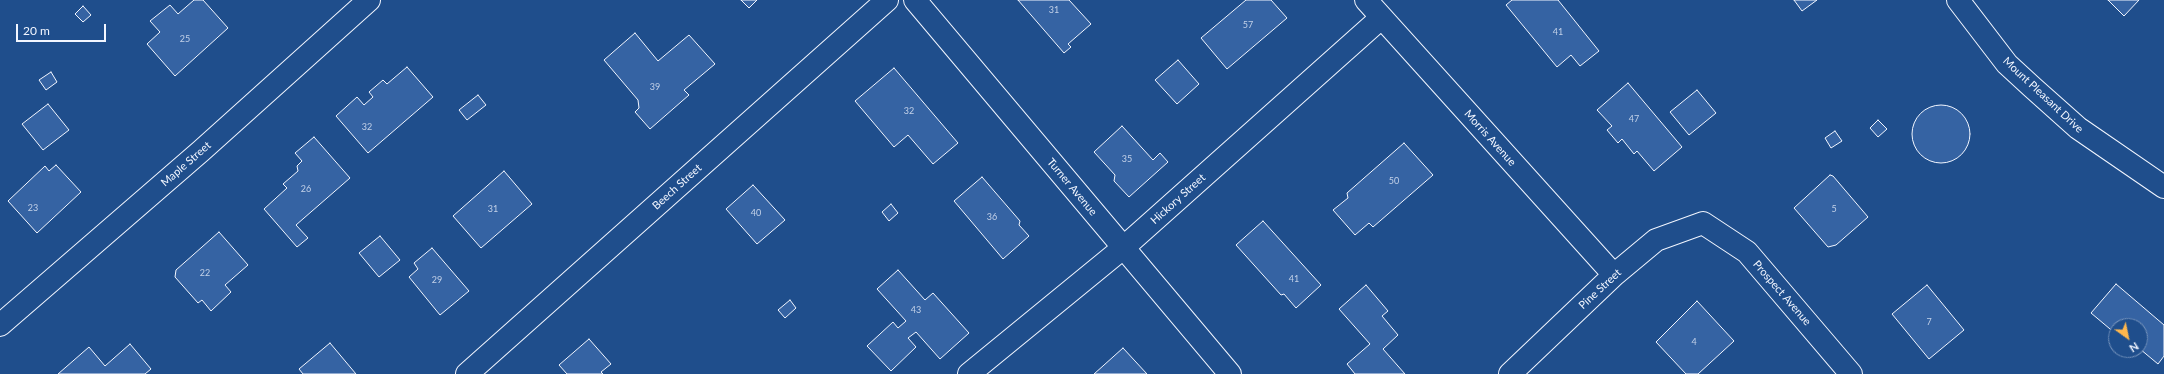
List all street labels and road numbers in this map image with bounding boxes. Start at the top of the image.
street label: Mount Pleasant Drive [2000,54,2086,136]
street label: Morris Avenue [1461,107,1519,169]
street label: Maple Street [158,139,214,189]
street label: Turner Avenue [1044,156,1100,218]
street label: Beech Street [650,161,704,213]
street label: Hickory Street [1148,171,1208,227]
street label: Prospect Avenue [1750,258,1814,328]
street label: Pine Street [1576,266,1624,312]

